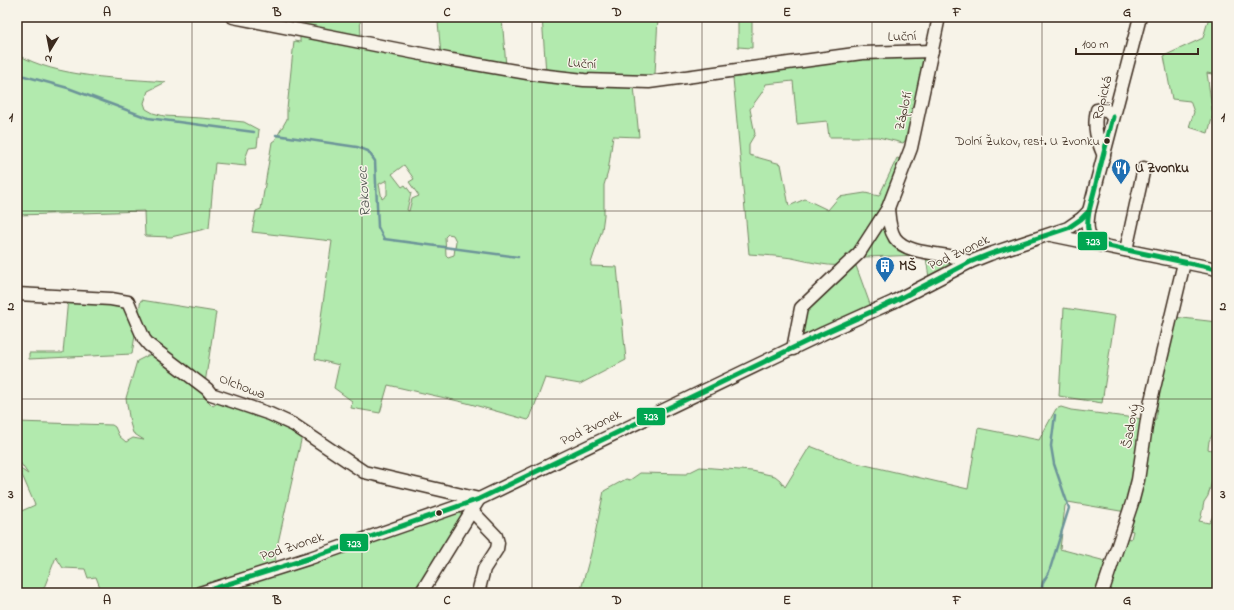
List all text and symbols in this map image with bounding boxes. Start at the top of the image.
text: A [103,3,111,22]
text: B [272,3,282,22]
text: C [443,3,451,22]
text: D [611,3,622,22]
text: E [783,3,791,22]
text: F [952,3,962,22]
text: G [1123,3,1131,22]
street label: Luční [887,26,917,48]
north arrow [30,30,70,70]
scale bar [1076,30,1198,56]
text: 100 m [1082,36,1109,54]
text: N [43,50,53,67]
street label: Luční [567,53,598,76]
street label: Ropická [1087,74,1119,122]
street label: Záplotí [890,89,918,132]
text: 1 [9,108,14,127]
text: 1 [1221,108,1226,127]
place label: Dolní Žukov, rest. U Zvonku [954,132,1100,151]
marker: Dolní Žukov, rest. U Zvonku [1102,136,1112,146]
restaurant icon: U Zvonku [1110,157,1132,185]
place label: U Zvonku [1135,158,1189,179]
water label: Rakovec [351,165,377,218]
street label: Pod Zvonek [925,229,994,276]
line badge: 723 [1077,231,1108,251]
text: 723 [1086,234,1101,250]
building icon: MŠ [874,255,896,283]
place label: MŠ [899,256,917,277]
text: 2 [7,297,15,316]
text: 2 [1219,297,1227,316]
street label: Olchowa [216,369,268,405]
street label: Šadový [1117,402,1146,450]
street label: Pod Zvonek [557,404,626,452]
line badge: 723 [636,407,666,426]
text: 723 [644,409,659,425]
text: 3 [7,485,14,504]
text: 3 [1219,485,1226,504]
unlabelled marker [434,508,444,518]
street label: Pod Zvonek [257,527,327,567]
line badge: 723 [339,533,369,552]
text: 723 [347,536,362,552]
text: A [103,591,111,610]
text: B [272,591,282,610]
text: C [443,591,451,610]
text: D [611,591,622,610]
text: E [783,591,791,610]
text: F [952,591,962,610]
text: G [1123,591,1131,610]

